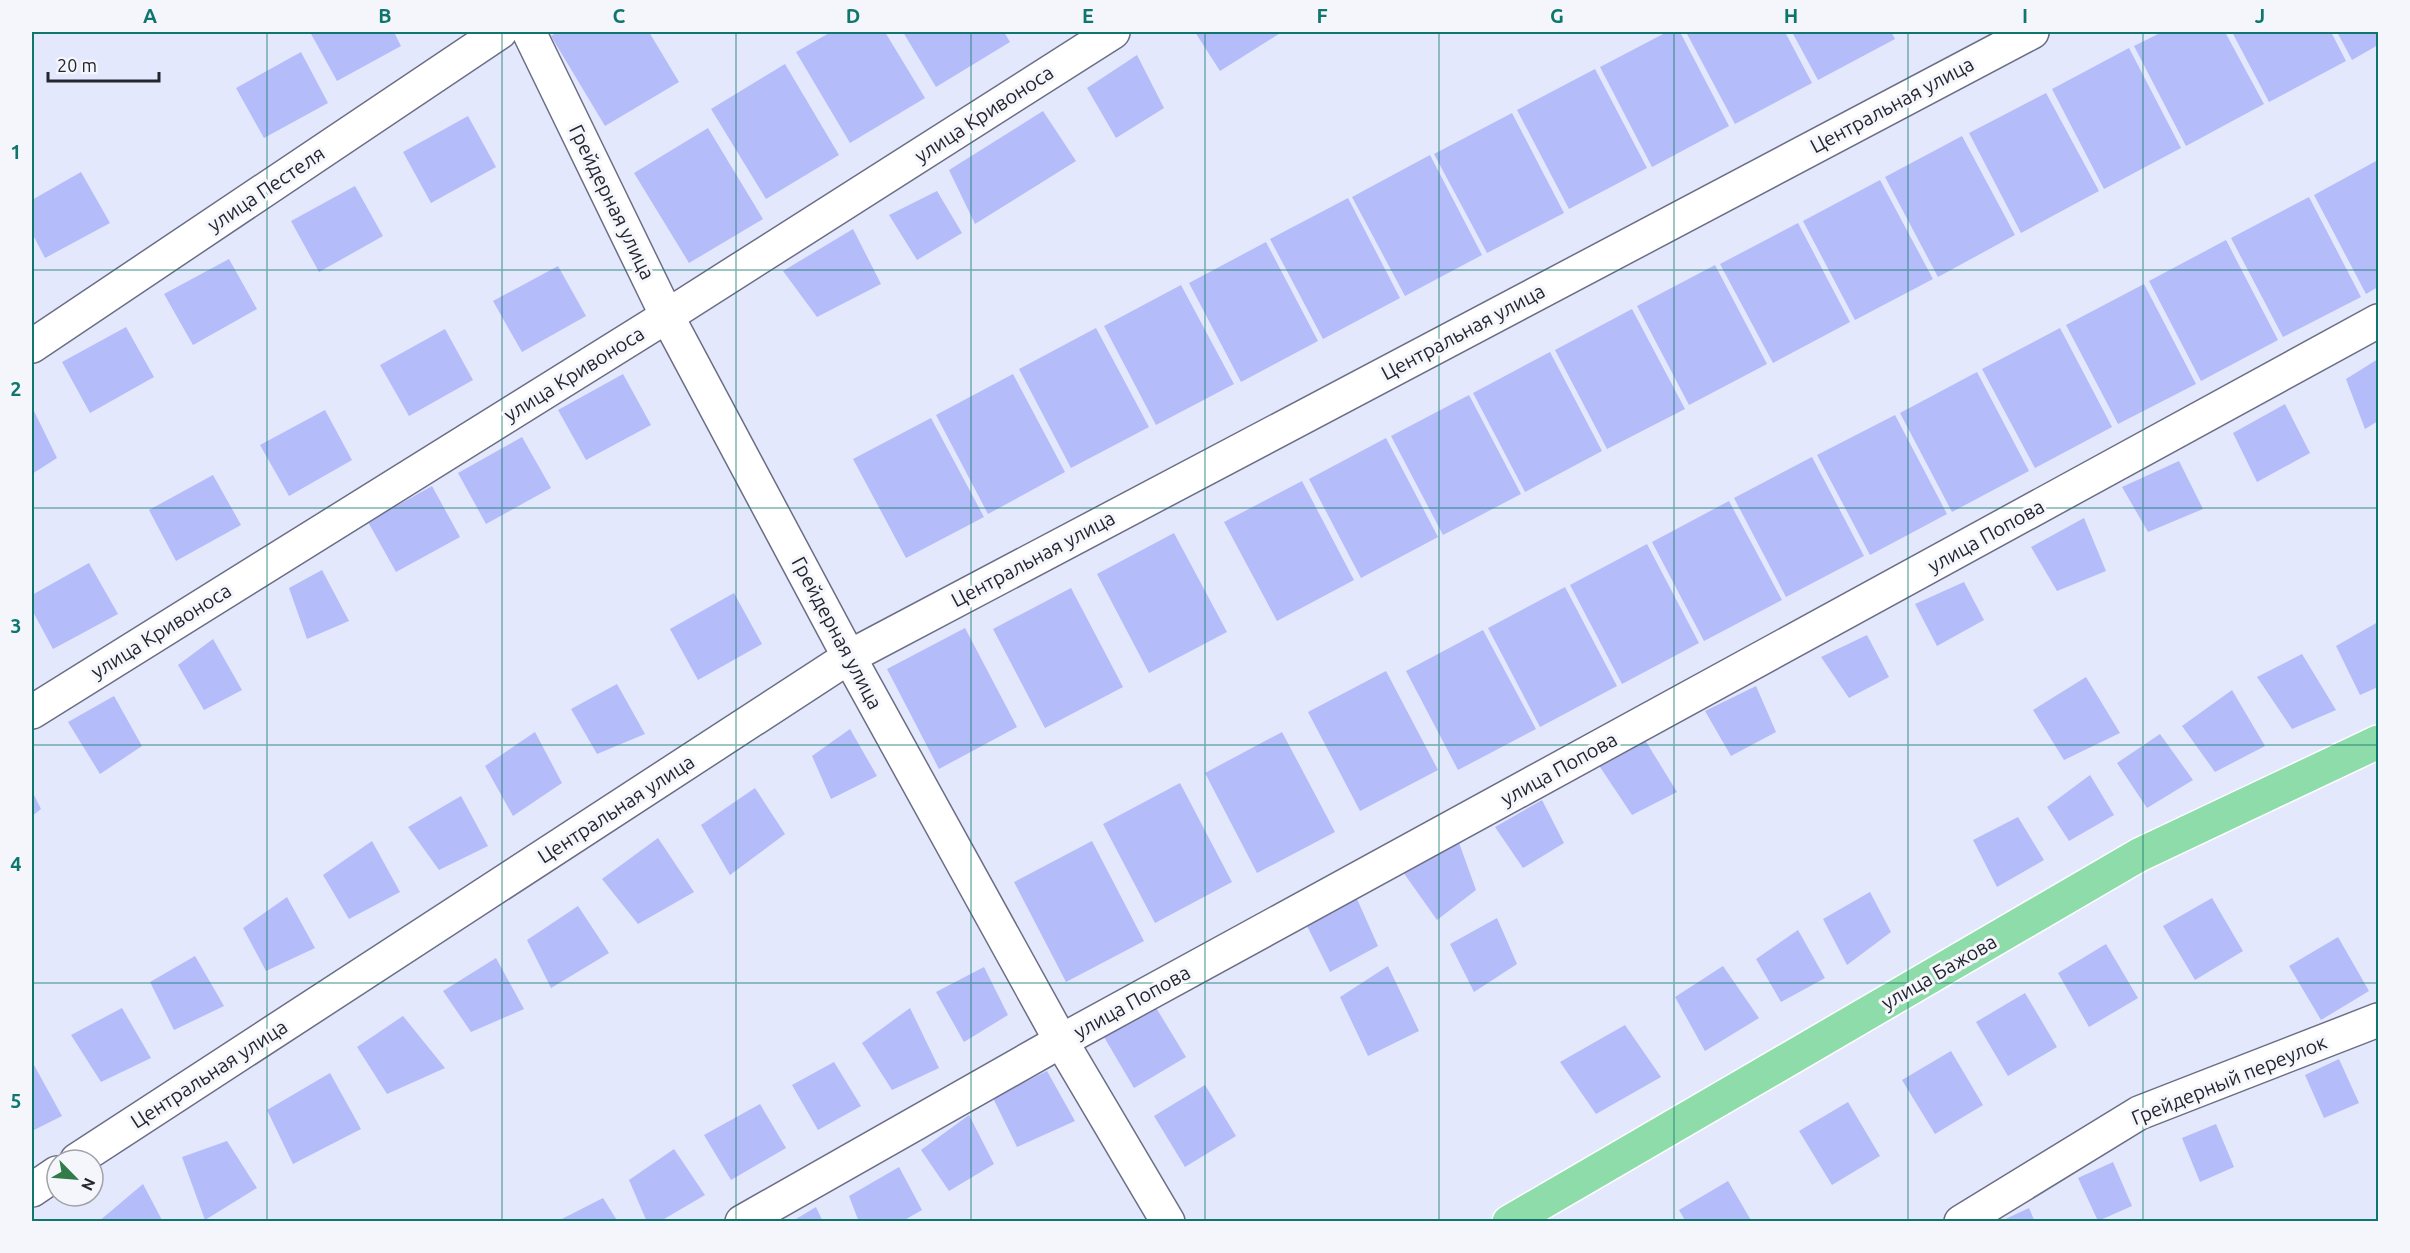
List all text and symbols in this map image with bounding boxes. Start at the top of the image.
text: A [143,4,157,27]
text: B [378,4,392,27]
text: C [613,4,626,27]
text: D [846,4,860,27]
text: E [1082,4,1094,27]
text: F [1316,4,1328,27]
text: G [1550,4,1564,27]
text: H [1784,4,1798,27]
text: I [2022,4,2028,27]
text: J [2255,4,2265,27]
scale bar [48,45,159,83]
street label: Центральная улица [1806,52,1977,157]
text: 20 m [57,55,97,75]
street label: улица Кривоноса [910,60,1057,167]
street label: Грейдерная улица [565,121,660,283]
text: 1 [10,140,22,163]
street label: улица Пестеля [203,141,329,236]
street label: Центральная улица [1377,279,1548,384]
street label: улица Кривоноса [499,321,648,426]
text: 2 [10,377,22,400]
street label: улица Попова [1924,494,2048,577]
street label: Центральная улица [947,506,1118,611]
street label: Грейдерная улица [788,553,887,713]
street label: улица Кривоноса [86,578,235,683]
text: 3 [10,614,22,637]
street label: улица Попова [1497,727,1621,810]
street label: Центральная улица [533,749,698,868]
text: 4 [10,852,22,875]
street label: улица Бажова [1877,929,2001,1014]
street label: улица Попова [1070,960,1194,1043]
street label: Центральная улица [126,1014,291,1133]
street label: Грейдерный переулок [2128,1030,2330,1129]
text: 5 [10,1089,22,1112]
north arrow [45,1148,105,1208]
text: N [78,1175,99,1194]

